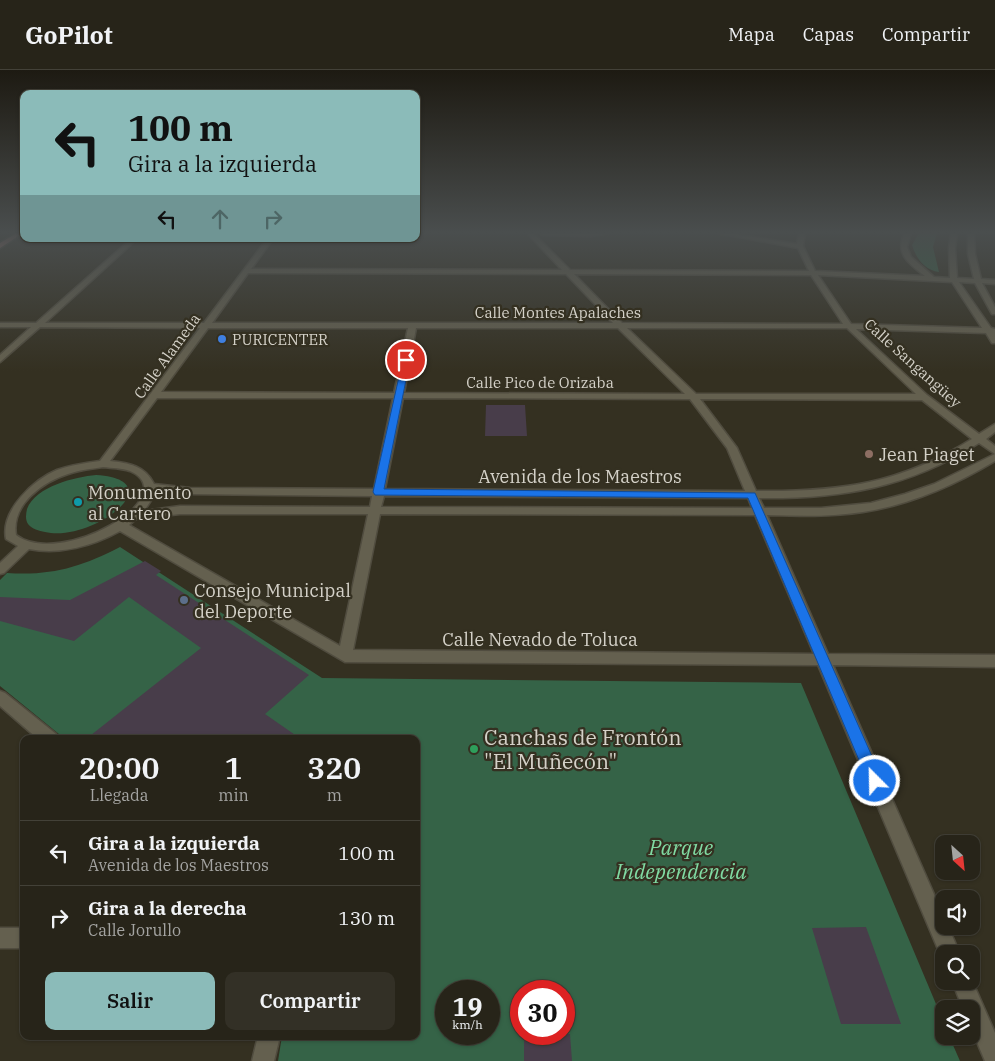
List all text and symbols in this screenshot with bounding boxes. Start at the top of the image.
text: GoPilot [25,19,113,51]
text: Mapa [728,23,775,46]
text: Capas [803,23,854,46]
text: Compartir [882,23,970,46]
text: 100 m [128,105,233,151]
icon: left [45,110,110,175]
text: Gira a la izquierda [128,149,317,178]
icon: left [153,205,181,233]
icon: ahead [206,205,234,233]
icon: right [259,205,287,233]
street label: Calle Montes Apalaches [475,303,641,322]
street label: Calle Alameda [130,310,204,402]
street label: Calle Sangangüey [860,314,966,412]
place label: PURICENTER [232,330,328,349]
marker: PURICENTER [216,333,228,345]
pin [385,339,427,381]
icon: arrive [392,346,420,374]
street label: Calle Pico de Orizaba [466,373,614,392]
place label: Jean Piaget [879,443,975,466]
marker: Jean Piaget [863,448,875,460]
street label: Avenida de los Maestros [478,465,682,488]
place label: Monumento al Cartero [88,481,191,525]
marker: Monumento al Cartero [72,496,84,508]
place label: Consejo Municipal del Deporte [194,579,351,623]
marker: Consejo Municipal del Deporte [178,594,190,606]
street label: Calle Nevado de Toluca [442,628,638,651]
place label: Canchas de Frontón "El Muñecón" [484,723,682,775]
marker: Canchas de Frontón "El Muñecón" [468,743,480,755]
text: 20:00 [79,748,160,787]
text: 1 [224,748,242,787]
text: 320 [307,748,361,787]
position arrow [848,754,900,806]
text: Llegada [90,785,148,805]
text: min [218,785,249,805]
text: m [327,785,342,805]
text: Gira a la izquierda [88,831,260,855]
park label: Parque Independencia [614,833,747,885]
north arrow [935,835,980,880]
map controls [935,835,980,1045]
icon: left [45,839,73,867]
text: 100 m [338,841,395,865]
text: Avenida de los Maestros [88,855,269,875]
button: sound [935,890,980,935]
text: Gira a la derecha [88,896,247,920]
icon: right [45,904,73,932]
text: 130 m [338,906,395,930]
text: Calle Jorullo [88,920,181,940]
button: search [935,945,980,990]
button: Salir [45,972,215,1030]
button: Compartir [225,972,395,1030]
speed limit sign: 30 [510,980,575,1045]
text: 19 [452,990,483,1023]
button: layers [935,1000,980,1045]
text: km/h [452,1017,483,1032]

